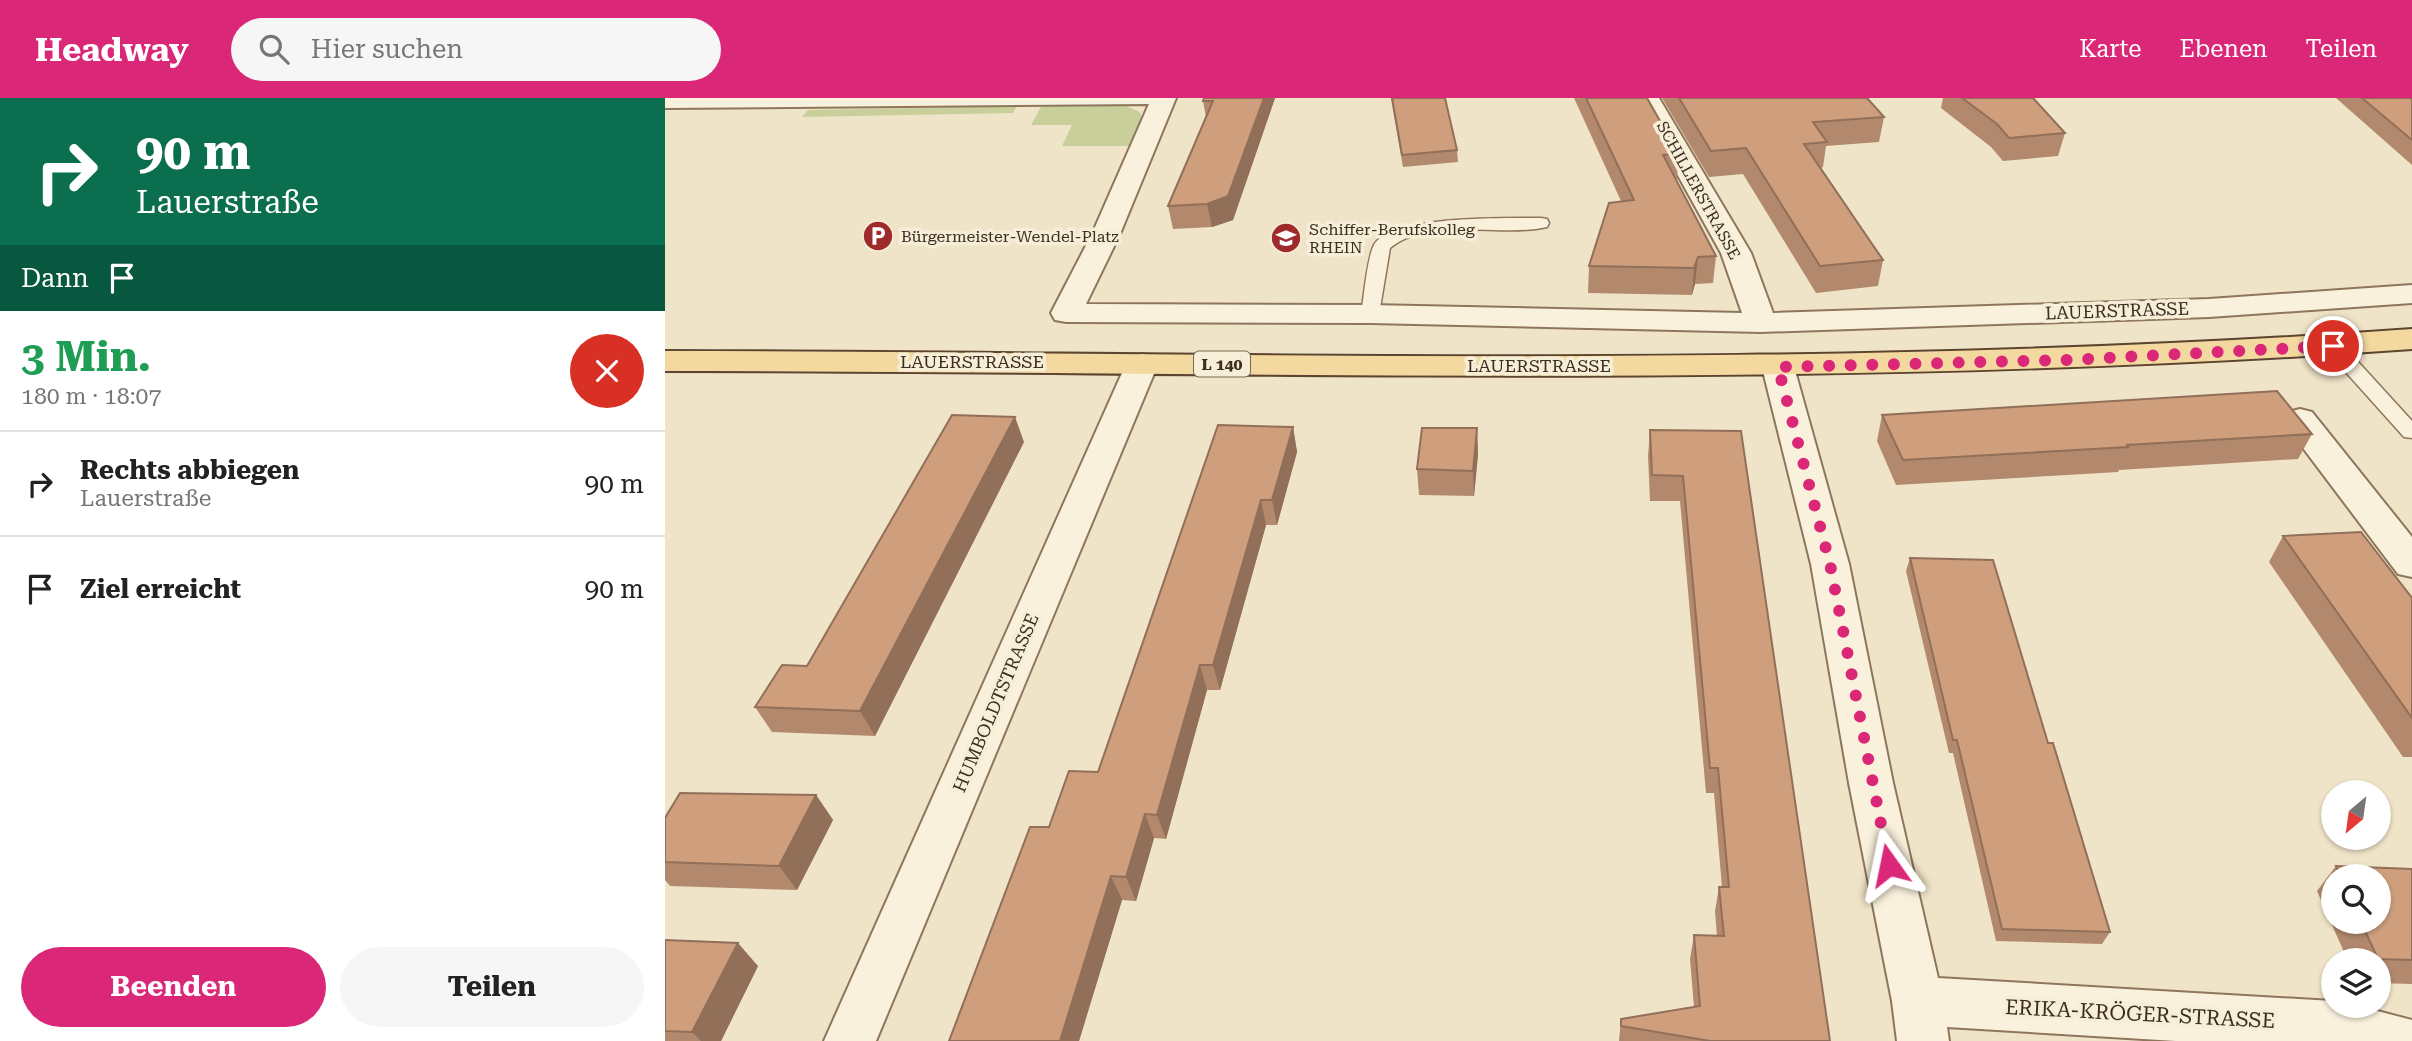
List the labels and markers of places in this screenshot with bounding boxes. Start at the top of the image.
parking icon: Bürgermeister-Wendel-Platz [861,219,895,253]
place label: Schiffer-Berufskolleg RHEIN [1309,220,1476,257]
school or university icon: Schiffer-Berufskolleg RHEIN [1269,221,1303,255]
place label: Bürgermeister-Wendel-Platz [901,227,1119,246]
pin [2303,316,2363,376]

